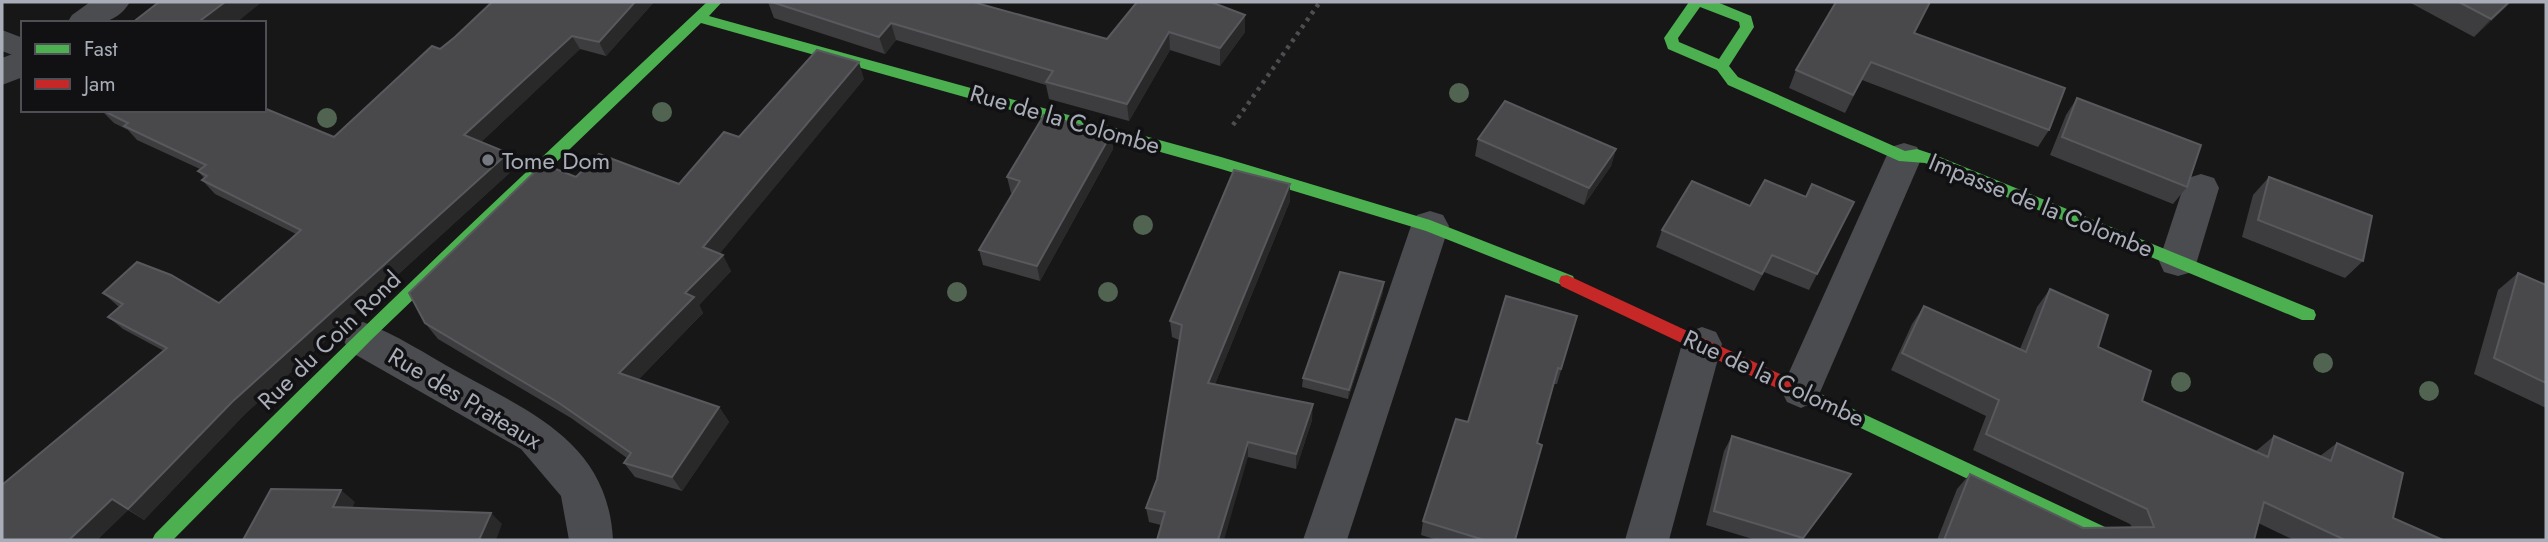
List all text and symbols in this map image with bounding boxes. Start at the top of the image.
legend [21,21,266,112]
text: Fast [84,34,117,64]
text: Jam [81,69,116,99]
street label: Rue de la Colombe [966,75,1164,163]
place label: Tome Dom [502,143,610,178]
street label: Impasse de la Colombe [1924,144,2158,266]
marker: Tome Dom [480,152,496,168]
street label: Rue du Coin Rond [249,262,409,418]
street label: Rue de la Colombe [1678,321,1870,435]
street label: Rue des Prateaux [382,338,549,458]

